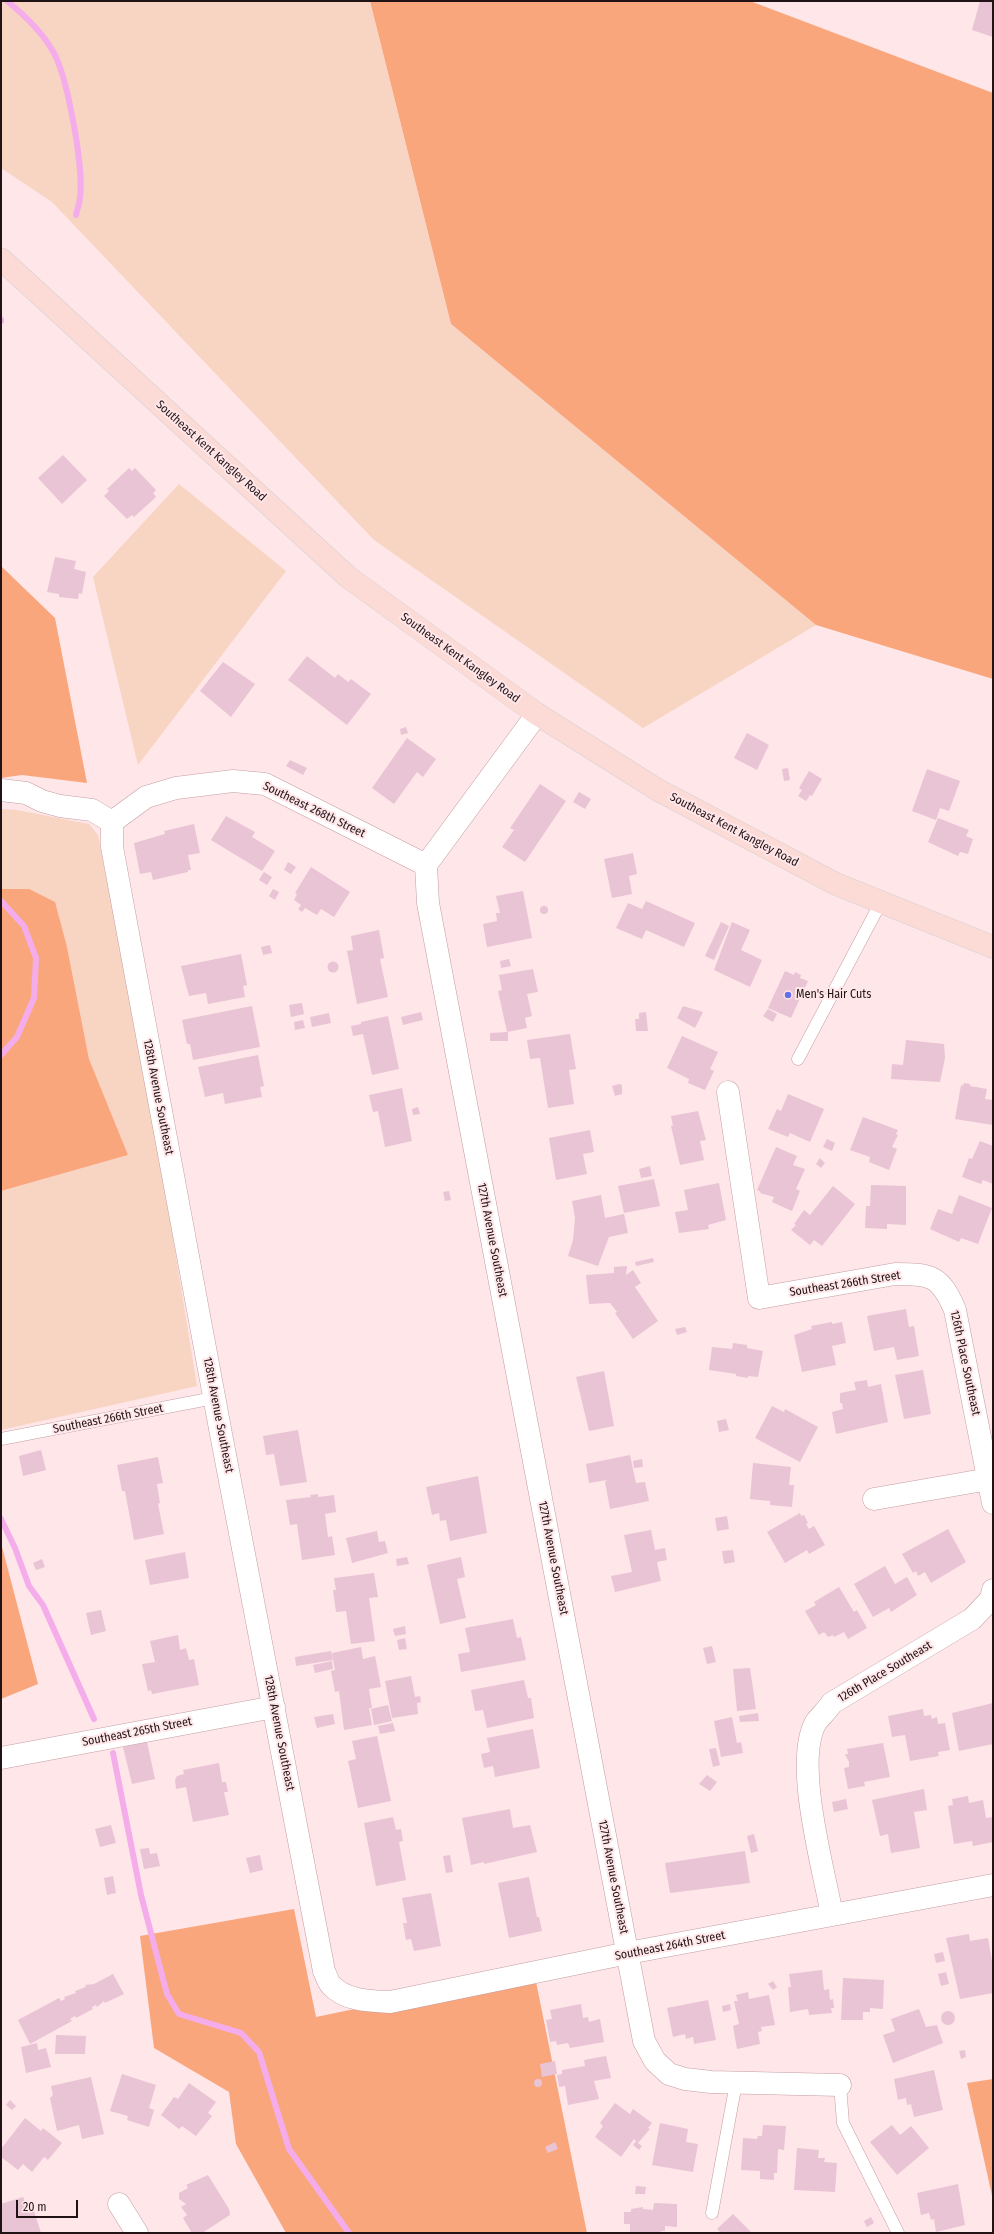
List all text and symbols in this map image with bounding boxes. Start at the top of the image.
street label: Southeast Kent Kangley Road [153,398,269,504]
street label: Southeast Kent Kangley Road [398,610,522,706]
street label: Southeast 268th Street [260,779,368,841]
street label: Southeast Kent Kangley Road [667,790,801,870]
place label: Men's Hair Cuts [796,988,871,1002]
marker: Men's Hair Cuts [783,990,793,1000]
street label: 128th Avenue Southeast [140,1038,176,1156]
street label: 127th Avenue Southeast [474,1182,510,1298]
street label: Southeast 266th Street [789,1268,901,1300]
street label: 126th Place Southeast [947,1309,983,1417]
street label: 128th Avenue Southeast [200,1356,236,1474]
street label: Southeast 266th Street [52,1401,164,1437]
street label: 127th Avenue Southeast [535,1500,571,1616]
street label: 126th Place Southeast [835,1638,935,1706]
street label: 128th Avenue Southeast [261,1674,297,1792]
street label: Southeast 265th Street [81,1714,193,1750]
street label: 127th Avenue Southeast [595,1819,631,1935]
street label: Southeast 264th Street [614,1928,726,1964]
scale bar [18,2192,80,2218]
text: 20 m [23,2200,47,2214]

